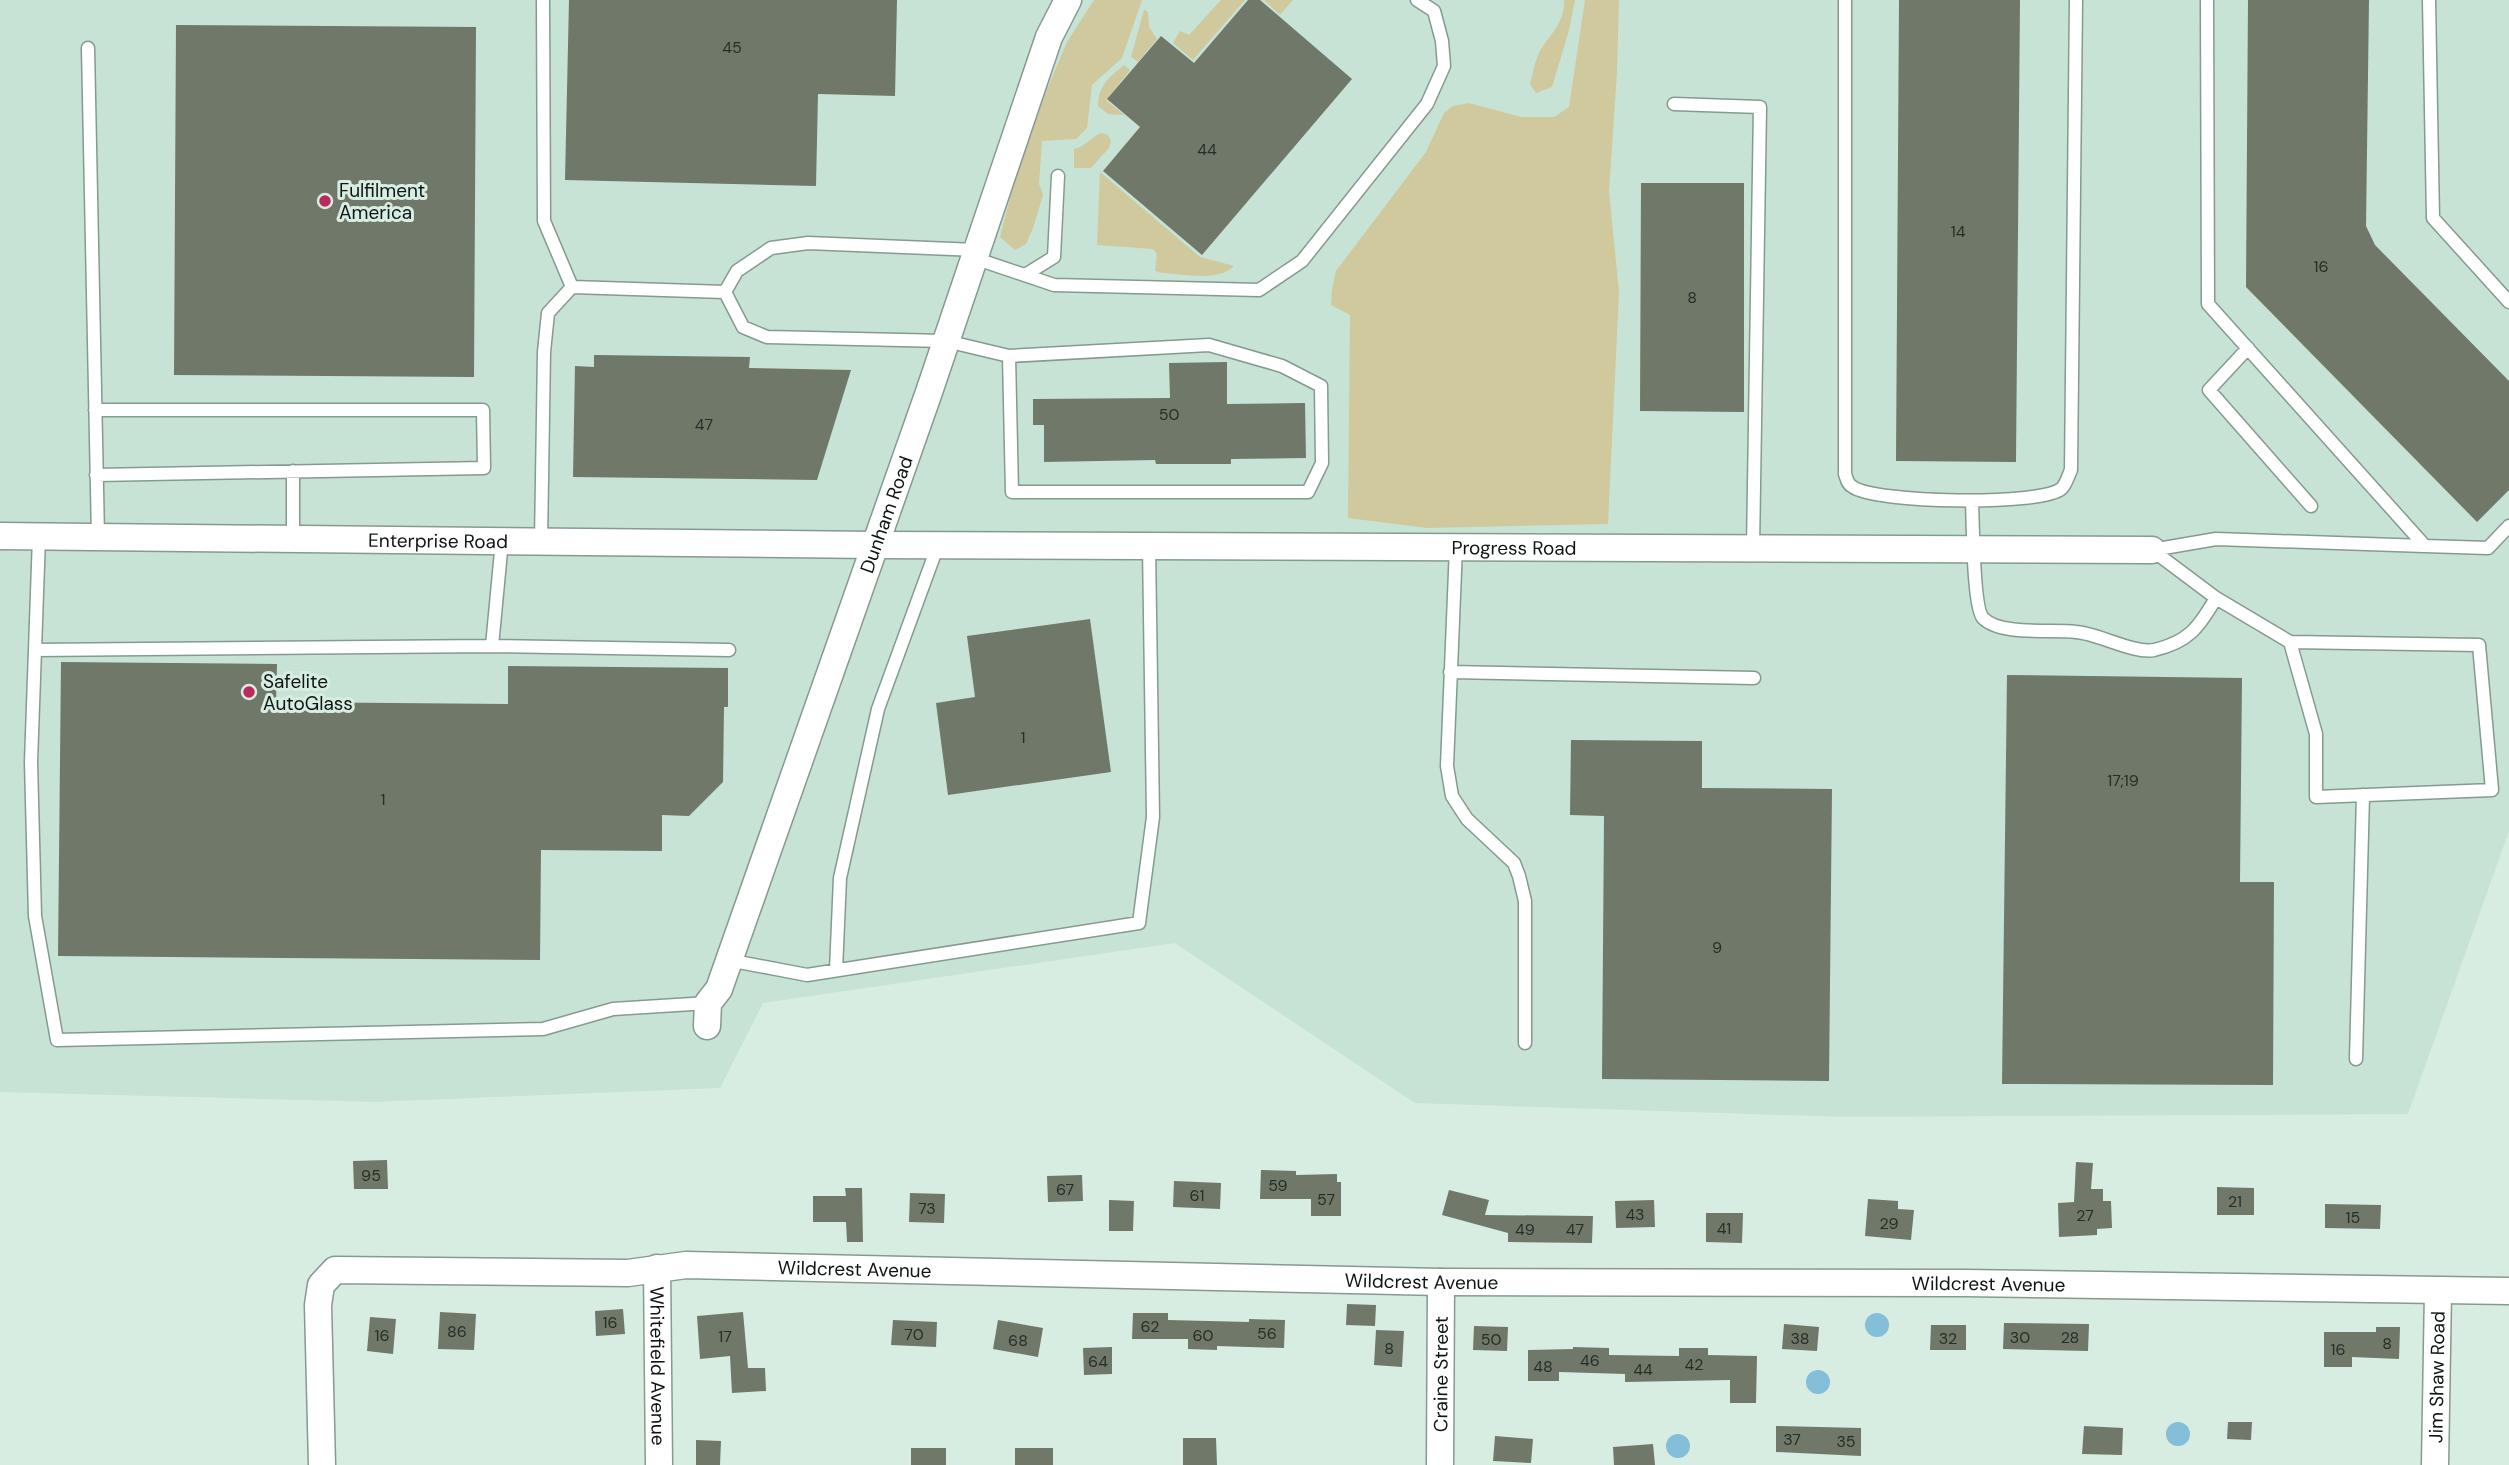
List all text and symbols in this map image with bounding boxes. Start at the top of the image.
house number: 45 [722,37,742,58]
house number: 44 [1197,139,1217,160]
place label: Fulfilment America [339,178,425,225]
marker: Fulfilment America [317,193,333,209]
house number: 14 [1951,221,1966,242]
house number: 16 [2313,256,2329,277]
house number: 8 [1687,287,1697,308]
house number: 50 [1159,404,1179,425]
house number: 47 [695,414,713,435]
street label: Dunham Road [854,452,918,576]
street label: Enterprise Road [368,527,508,554]
street label: Progress Road [1451,535,1577,560]
place label: Safelite AutoGlass [263,669,353,716]
marker: Safelite AutoGlass [241,684,257,700]
house number: 1 [1021,727,1026,748]
house number: 17;19 [2107,770,2139,791]
house number: 1 [381,789,386,810]
house number: 9 [1712,937,1722,958]
house number: 95 [361,1165,381,1186]
house number: 59 [1268,1175,1288,1196]
house number: 67 [1056,1179,1074,1200]
house number: 61 [1189,1185,1205,1206]
house number: 57 [1317,1189,1335,1210]
house number: 21 [2228,1191,2242,1212]
house number: 73 [918,1198,936,1219]
house number: 43 [1625,1204,1645,1225]
house number: 27 [2076,1205,2094,1226]
house number: 15 [2346,1207,2360,1228]
house number: 29 [1879,1213,1899,1234]
house number: 41 [1717,1218,1731,1239]
house number: 49 [1515,1219,1535,1240]
house number: 47 [1566,1219,1584,1240]
street label: Wildcrest Avenue [777,1255,932,1283]
street label: Wildcrest Avenue [1344,1267,1498,1295]
street label: Wildcrest Avenue [1912,1270,2065,1297]
street label: Whitefield Avenue [645,1286,671,1446]
street label: Jim Shaw Road [2423,1311,2450,1443]
house number: 16 [602,1312,618,1333]
house number: 62 [1141,1316,1159,1337]
street label: Craine Street [1428,1316,1453,1432]
house number: 86 [447,1321,467,1342]
house number: 56 [1257,1323,1277,1344]
house number: 70 [904,1324,924,1345]
house number: 16 [374,1325,390,1346]
house number: 60 [1193,1325,1214,1346]
house number: 17 [718,1326,732,1347]
house number: 30 [2010,1327,2030,1348]
house number: 28 [2061,1327,2079,1348]
house number: 38 [1790,1328,1810,1349]
house number: 32 [1939,1328,1957,1349]
house number: 50 [1481,1329,1501,1350]
house number: 68 [1008,1330,1028,1351]
house number: 8 [2382,1333,2392,1354]
house number: 8 [1384,1338,1394,1359]
house number: 16 [2330,1339,2346,1360]
house number: 46 [1580,1350,1600,1371]
house number: 64 [1088,1351,1108,1372]
house number: 42 [1685,1354,1703,1375]
house number: 48 [1533,1356,1553,1377]
house number: 44 [1633,1359,1653,1380]
house number: 37 [1783,1429,1801,1450]
house number: 35 [1836,1431,1856,1452]

